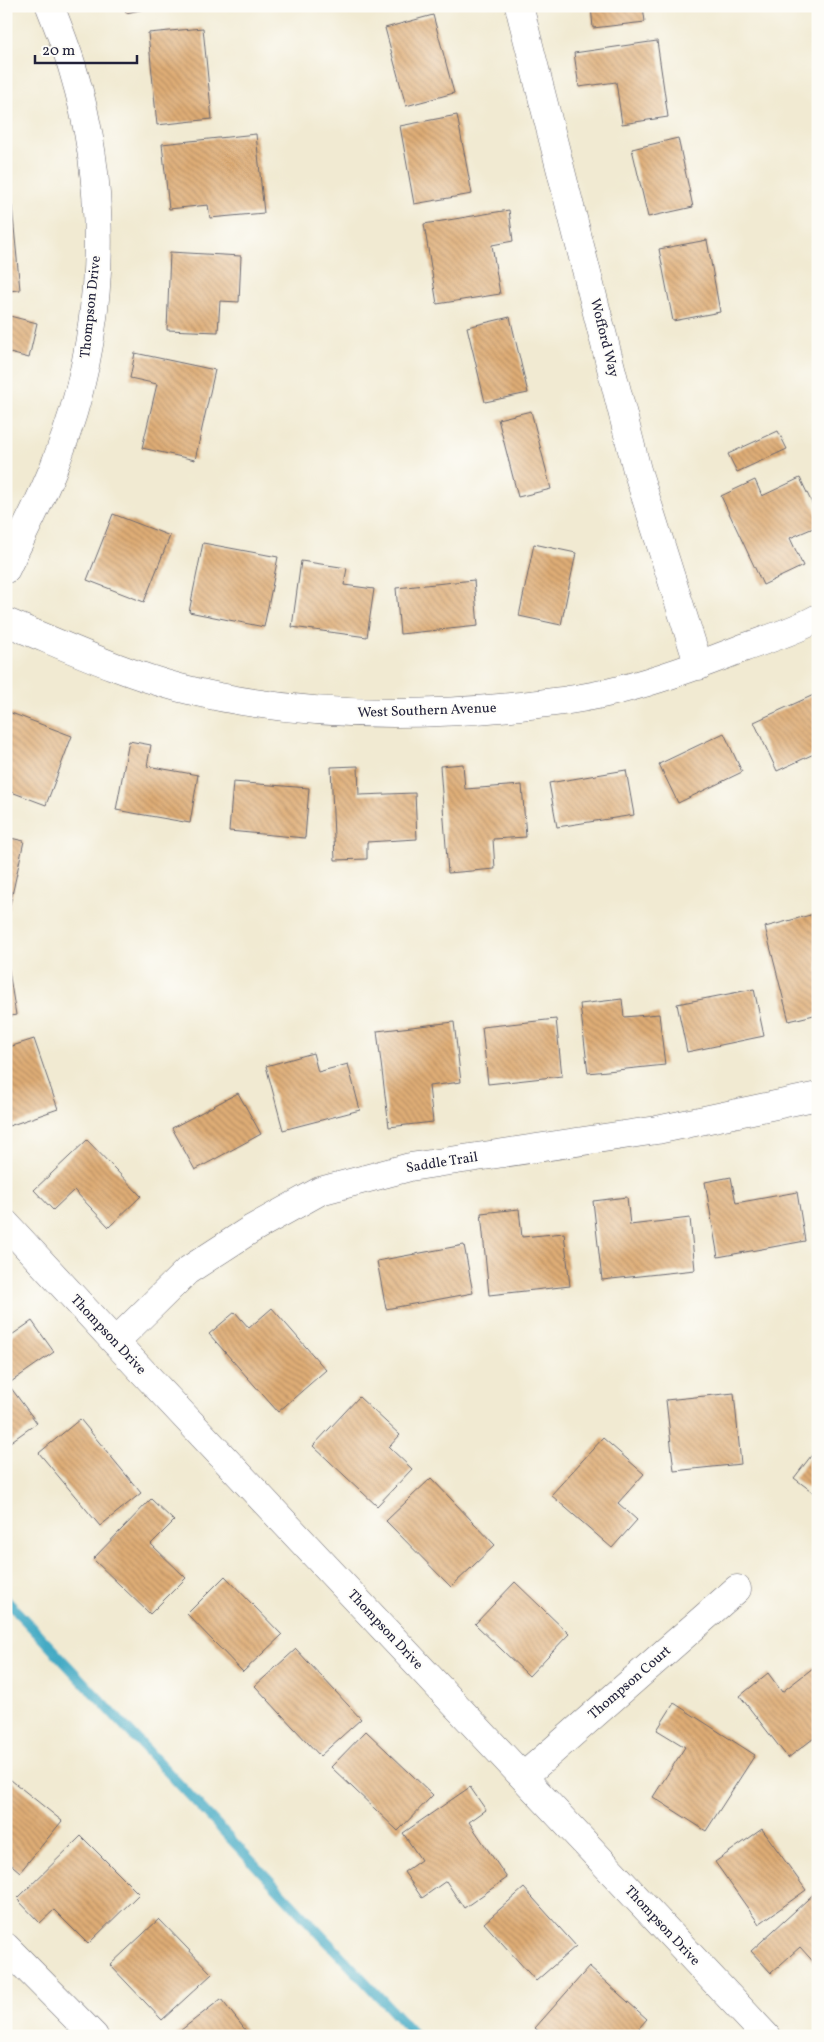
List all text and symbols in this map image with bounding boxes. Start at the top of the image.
scale bar [35,32,138,64]
text: 20 m [42,41,75,62]
street label: Thompson Drive [76,254,106,359]
street label: Wofford Way [585,297,623,380]
street label: West Southern Avenue [357,699,497,723]
street label: Saddle Trail [405,1148,479,1178]
street label: Thompson Drive [66,1291,150,1379]
street label: Thompson Drive [343,1586,427,1674]
street label: Thompson Court [585,1642,676,1724]
street label: Thompson Drive [620,1882,704,1970]

